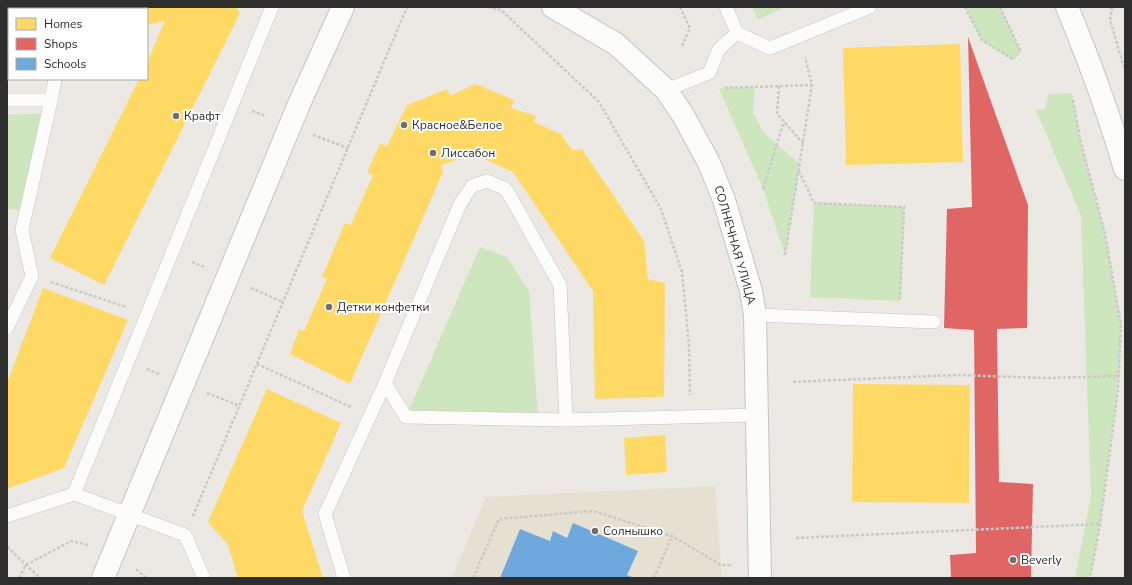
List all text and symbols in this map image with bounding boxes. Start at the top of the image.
legend [8,8,148,80]
text: Homes [44,16,82,32]
text: Shops [44,36,78,52]
text: Schools [44,56,87,72]
place label: Крафт [184,108,221,124]
marker: Крафт [171,111,181,121]
place label: Красное&Белое [412,117,502,133]
marker: Красное&Белое [399,120,409,130]
place label: Лиссабон [441,145,495,161]
marker: Лиссабон [428,148,438,158]
street label: СОЛНЕЧНАЯ УЛИЦА [710,184,760,307]
place label: Детки конфетки [337,299,429,315]
marker: Детки конфетки [324,302,334,312]
place label: Солнышко [603,523,663,539]
marker: Солнышко [590,526,600,536]
place label: Beverly [1021,552,1063,568]
marker: Beverly [1008,555,1018,565]

